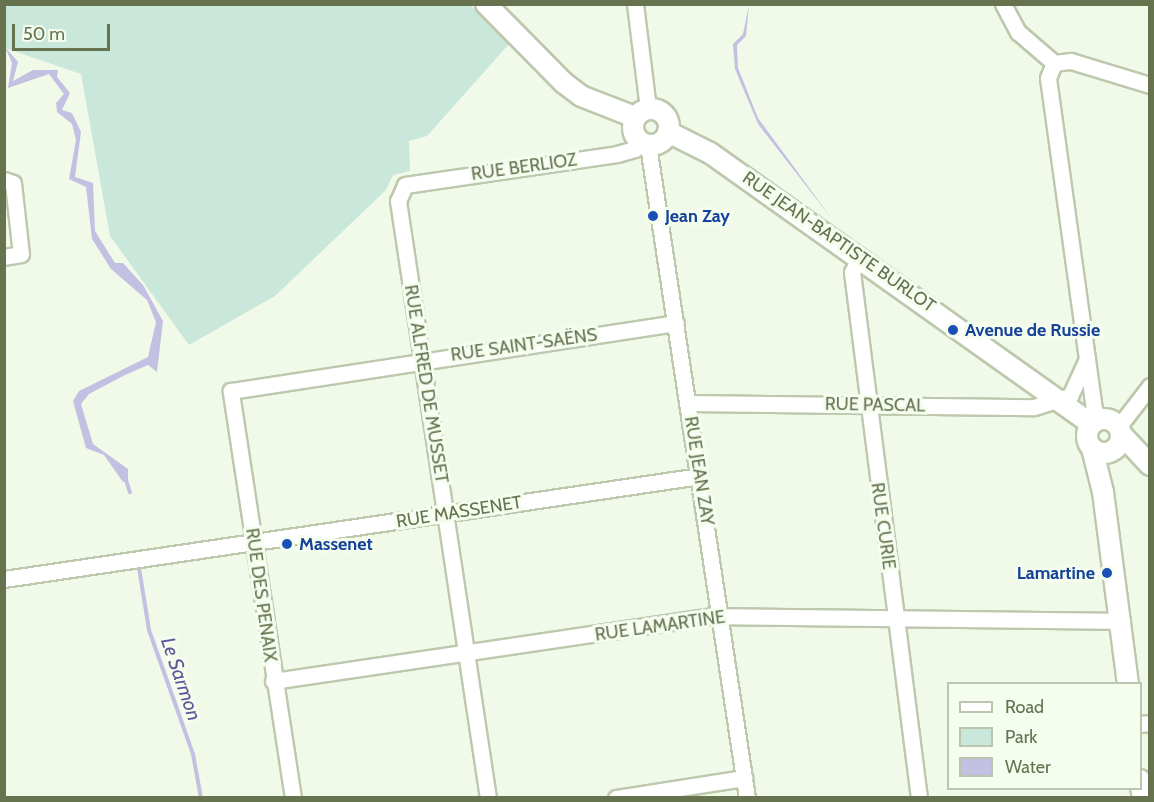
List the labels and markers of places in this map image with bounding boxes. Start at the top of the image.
place label: Jean Zay [665,205,730,227]
marker: Jean Zay [646,209,660,223]
place label: Avenue de Russie [965,319,1100,341]
marker: Avenue de Russie [946,323,960,337]
place label: Massenet [299,533,373,555]
marker: Massenet [280,537,294,551]
place label: Lamartine [1017,562,1095,584]
marker: Lamartine [1100,566,1114,580]

